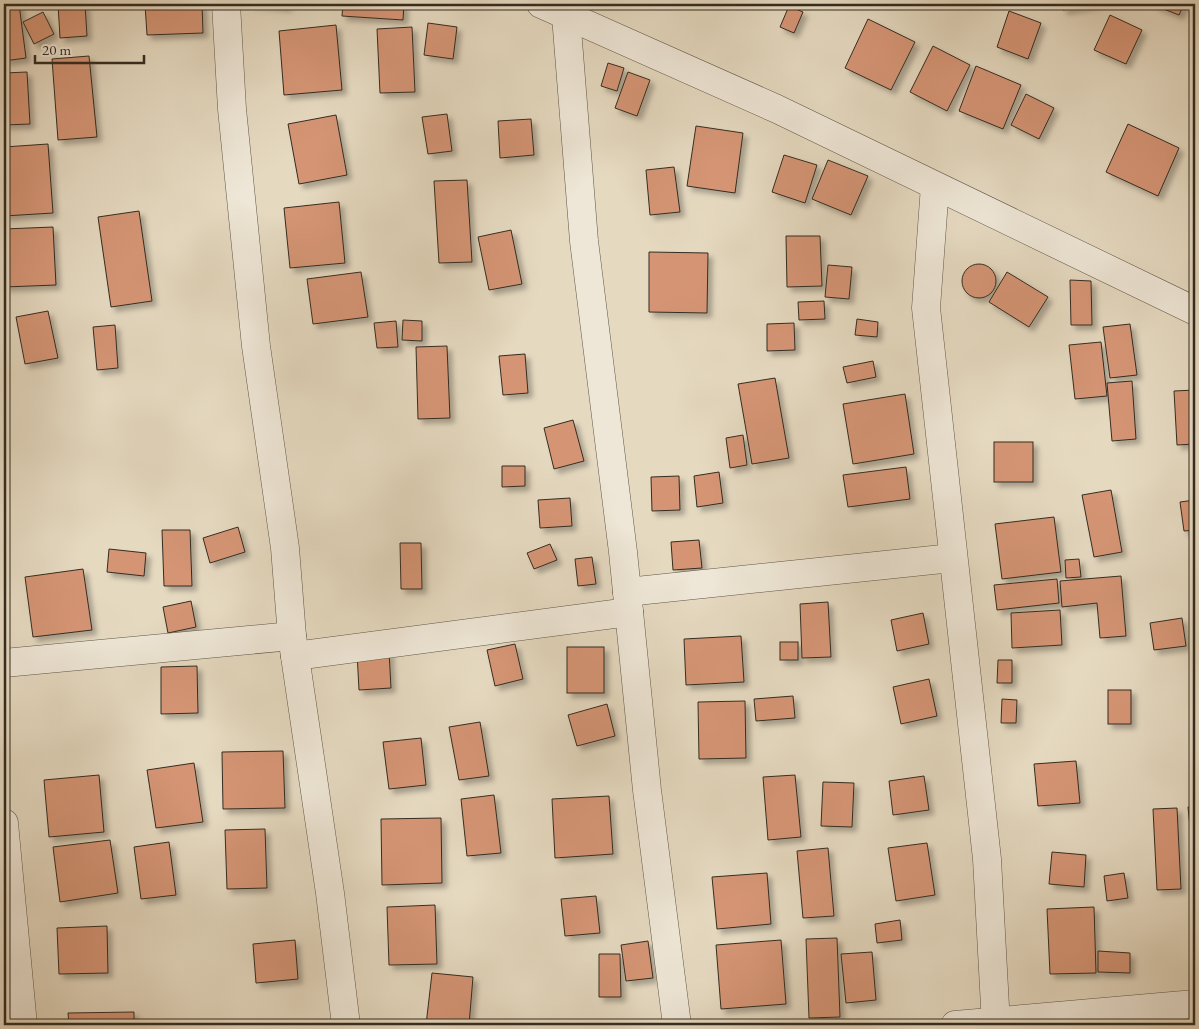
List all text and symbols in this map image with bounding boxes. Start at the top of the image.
scale bar [35,32,144,64]
text: 20 m [42,40,71,59]

